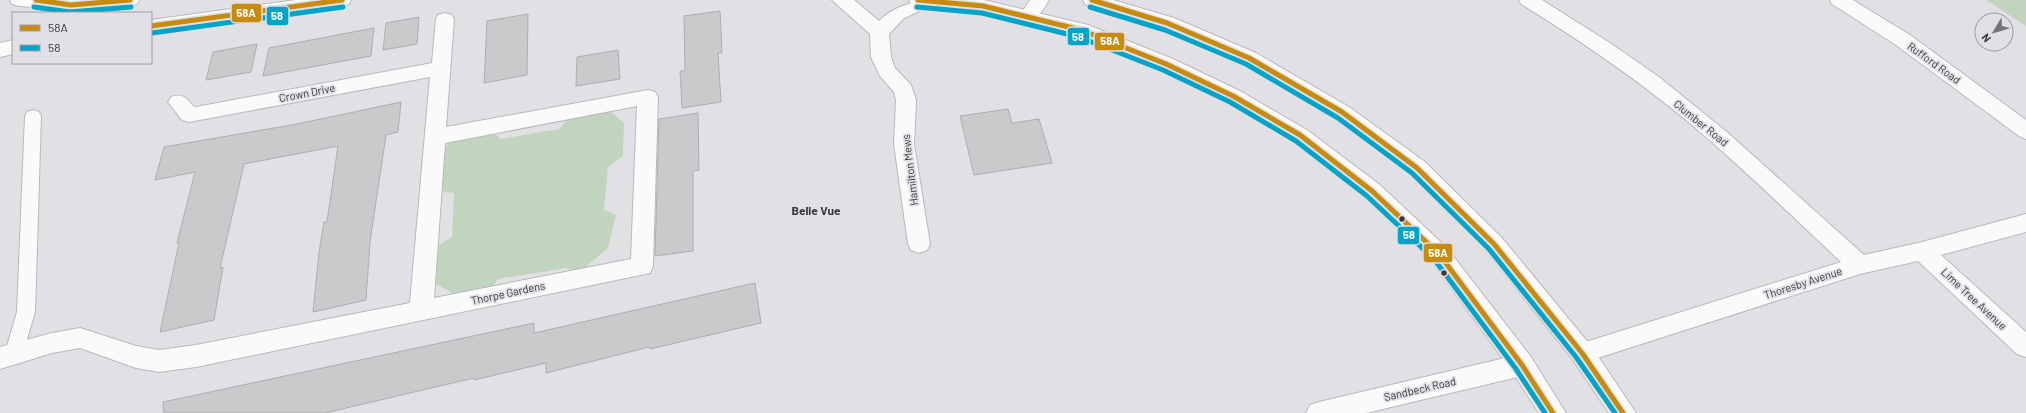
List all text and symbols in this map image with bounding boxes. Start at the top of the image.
line badge: 58A [231,3,262,23]
text: 58A [236,6,256,19]
line badge: 58 [266,6,289,26]
text: 58 [271,9,283,22]
legend [12,12,152,64]
north arrow [1974,12,2014,52]
text: 58A [48,20,68,34]
line badge: 58 [1067,27,1090,46]
text: 58 [1072,30,1084,43]
line badge: 58A [1094,32,1125,51]
text: N [1978,32,1993,45]
text: 58A [1100,34,1120,47]
street label: Rufford Road [1905,39,1963,86]
text: 58 [48,40,60,54]
street label: Crown Drive [278,81,336,104]
street label: Clumber Road [1671,97,1731,149]
street label: Hamilton Mews [899,134,920,206]
district label: Belle Vue [791,203,841,217]
unlabelled marker [1397,214,1407,224]
line badge: 58 [1397,226,1420,245]
text: 58 [1403,228,1415,241]
line badge: 58A [1423,243,1453,263]
text: 58A [1428,246,1448,259]
street label: Thoresby Avenue [1762,264,1844,301]
street label: Lime Tree Avenue [1939,265,2010,332]
unlabelled marker [1439,268,1449,278]
street label: Thorpe Gardens [470,278,546,307]
street label: Sandbeck Road [1383,374,1457,403]

